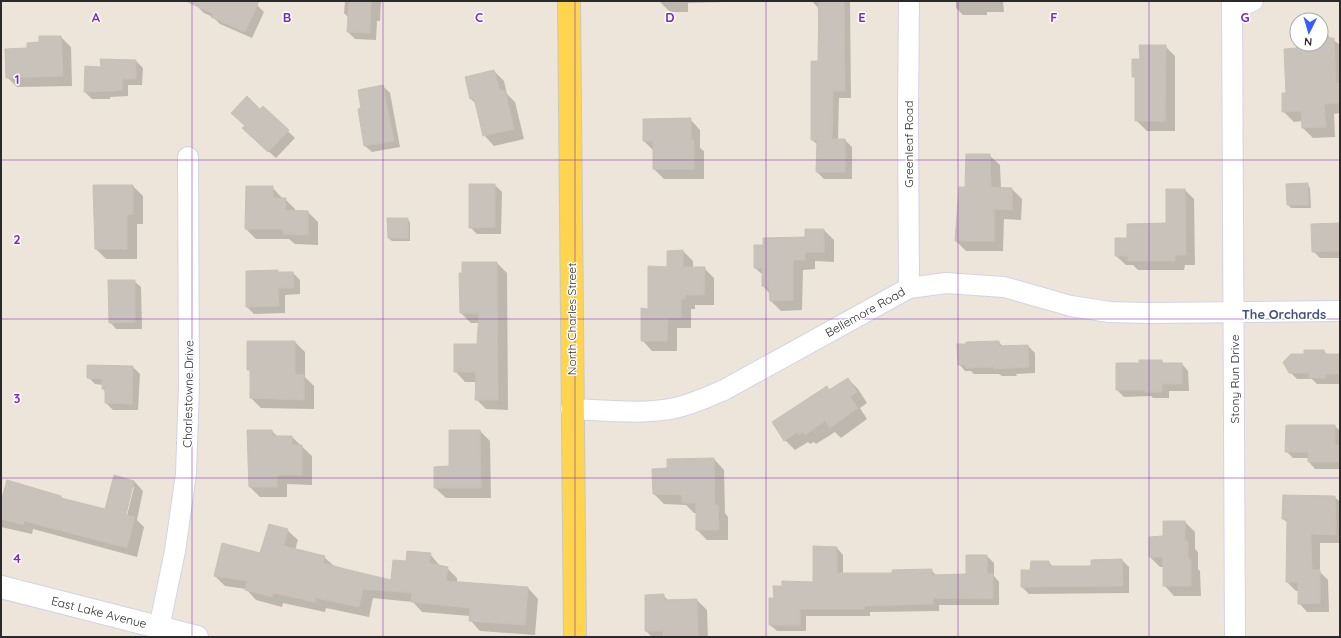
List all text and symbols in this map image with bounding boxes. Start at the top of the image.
text: A [92,9,101,25]
text: B [283,9,291,25]
text: C [475,9,483,25]
text: D [665,9,675,25]
text: E [858,9,866,25]
text: F [1050,9,1058,25]
text: G [1240,9,1250,25]
north arrow [1289,12,1329,52]
text: N [1303,35,1313,49]
text: 1 [14,71,20,87]
street label: Greenleaf Road [901,100,916,188]
text: 2 [13,231,21,247]
street label: North Charles Street [564,263,579,375]
street label: Bellemore Road [822,284,908,340]
district label: The Orchards [1242,306,1326,322]
street label: Stony Run Drive [1227,334,1242,423]
street label: Charlestowne Drive [180,340,196,448]
text: 3 [14,390,21,406]
text: 4 [13,550,21,566]
street label: East Lake Avenue [50,593,149,631]

